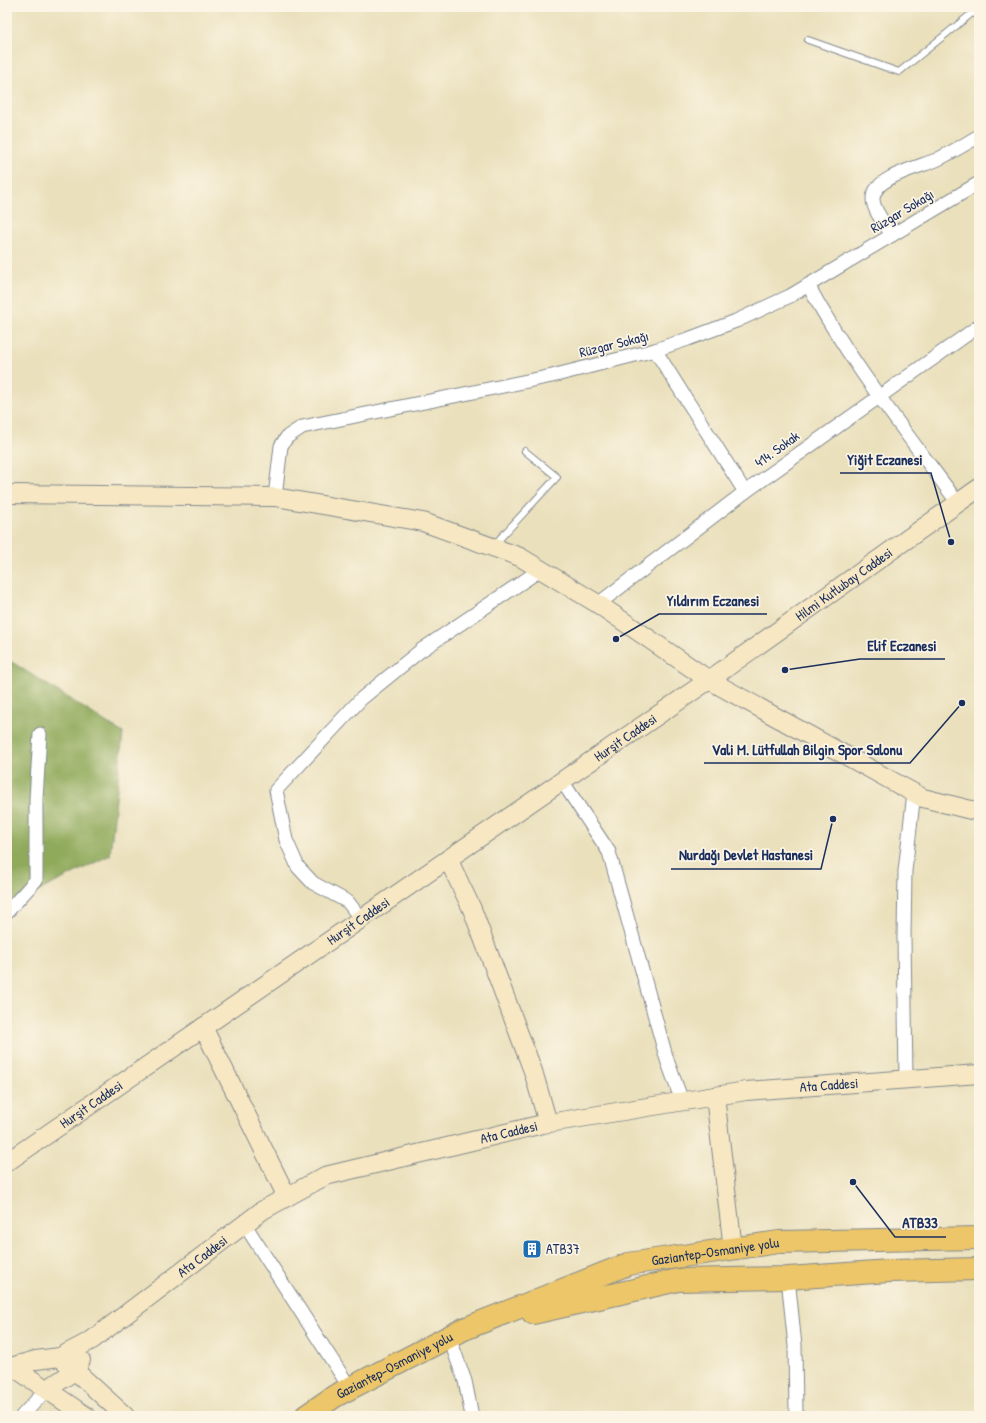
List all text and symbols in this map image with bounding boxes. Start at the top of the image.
street label: Rüzgar Sokağı [866,184,938,238]
street label: Rüzgar Sokağı [577,326,651,362]
street label: 414. Sokak [750,426,803,471]
callout: Yiğit Eczanesi [840,446,931,473]
text: Yiğit Eczanesi [847,449,923,471]
street label: Hilmi Kutlubay Caddesi [791,543,896,625]
callout: Yıldırım Eczanesi [659,587,767,614]
text: Yıldırım Eczanesi [667,590,759,611]
callout: Elif Eczanesi [860,632,945,659]
text: Elif Eczanesi [867,635,937,656]
street label: Hurşit Caddesi [590,709,660,765]
callout: Vali M. Lütfullah Bilgin Spor Salonu [704,736,910,763]
text: Vali M. Lütfullah Bilgin Spor Salonu [712,739,903,761]
callout: Nurdağı Devlet Hastanesi [671,842,821,869]
text: Nurdağı Devlet Hastanesi [679,844,813,866]
street label: Hurşit Caddesi [323,892,393,949]
street label: Ata Caddesi [799,1073,859,1096]
street label: Hurşit Caddesi [56,1076,126,1132]
street label: Ata Caddesi [478,1116,539,1148]
callout: ATB33 [895,1210,946,1237]
text: ATB33 [902,1212,938,1233]
street label: Ata Caddesi [173,1230,231,1281]
street label: Gaziantep-Osmaniye yolu [650,1232,780,1269]
building icon: ATB37 [521,1238,543,1260]
place label: ATB37 [546,1239,580,1258]
street label: Gaziantep-Osmaniye yolu [333,1327,456,1403]

